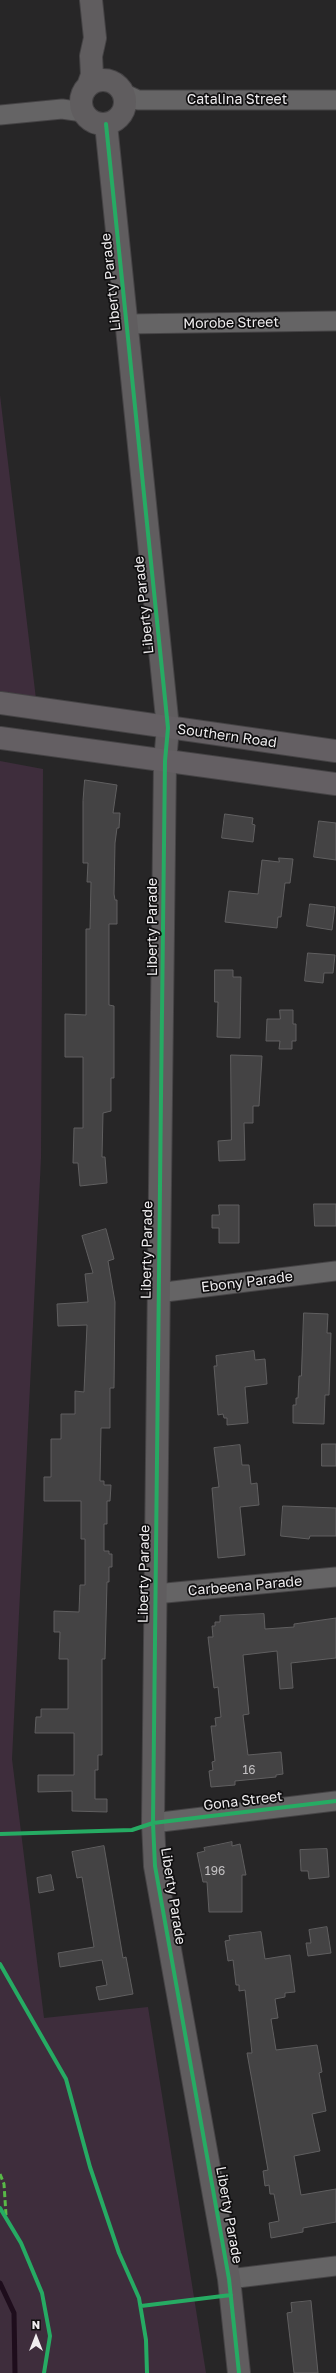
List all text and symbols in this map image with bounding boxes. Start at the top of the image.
street label: Catalina Street [187,92,287,108]
street label: Liberty Parade [98,232,124,332]
street label: Morobe Street [183,314,279,332]
street label: Liberty Parade [131,555,157,655]
street label: Southern Road [176,721,278,751]
street label: Liberty Parade [145,878,161,976]
street label: Liberty Parade [138,1201,156,1299]
street label: Ebony Parade [200,1268,294,1296]
street label: Liberty Parade [135,1525,153,1623]
street label: Carbeena Parade [187,1573,303,1599]
house number: 16 [242,1763,256,1777]
street label: Gona Street [202,1788,284,1814]
street label: Liberty Parade [157,1846,189,1946]
house number: 196 [205,1864,225,1878]
street label: Liberty Parade [212,2165,246,2265]
north arrow [16,2317,56,2357]
text: N [32,2318,40,2331]

